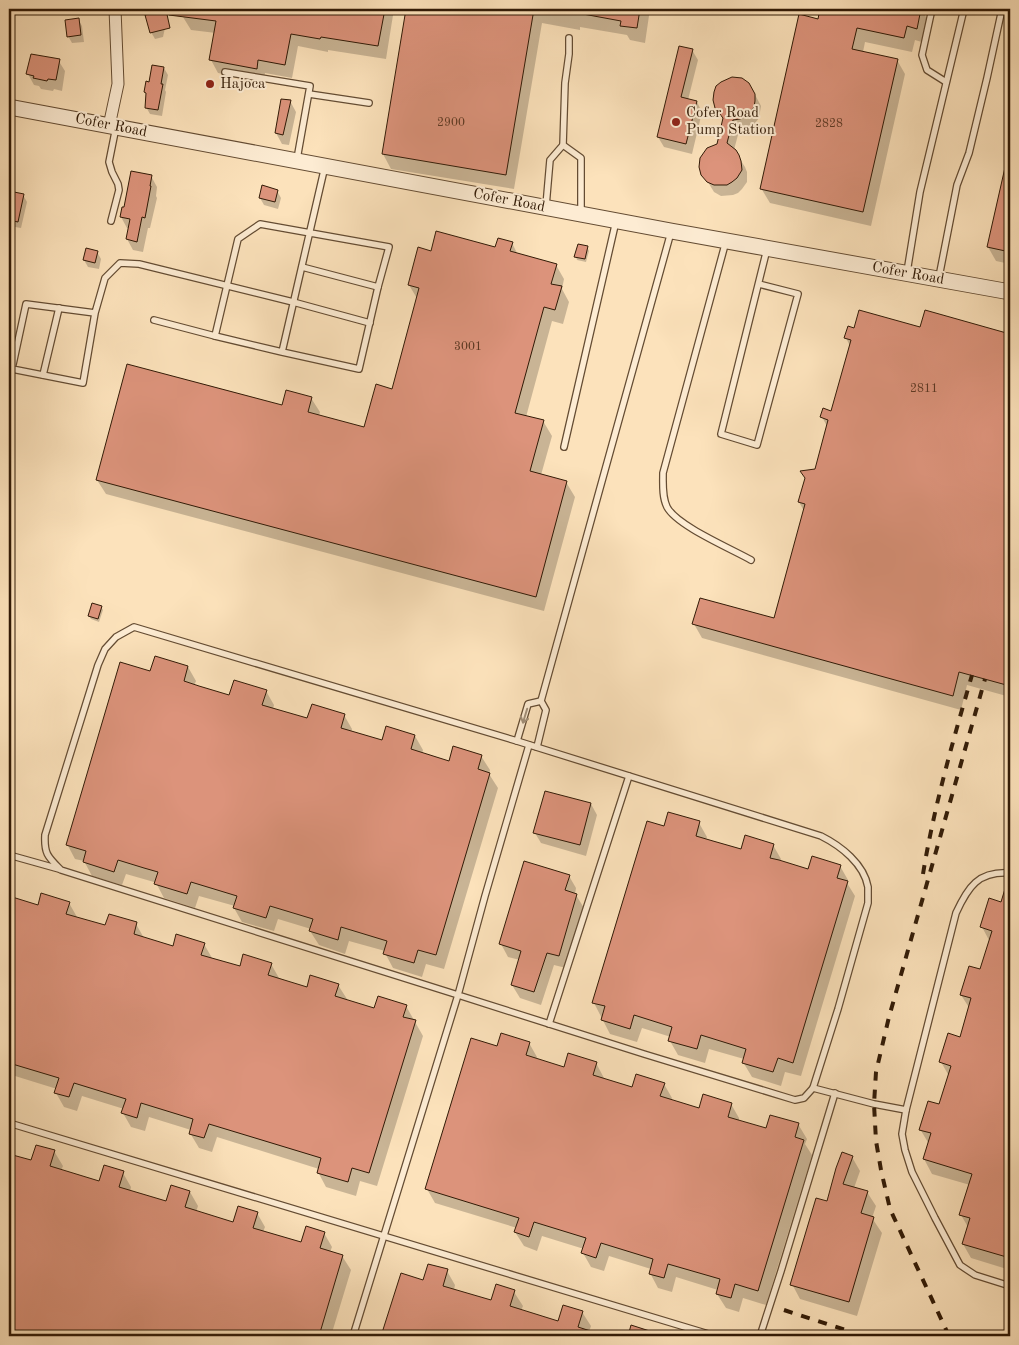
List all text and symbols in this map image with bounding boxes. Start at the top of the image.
place label: Hajoca [220,77,266,92]
marker: Hajoca [204,78,216,90]
place label: Cofer Road Pump Station [686,106,775,138]
street label: Cofer Road [74,112,148,140]
marker: Cofer Road Pump Station [670,116,682,128]
house number: 2900 [437,117,465,129]
house number: 2828 [815,118,843,130]
street label: Cofer Road [472,187,546,215]
street label: Cofer Road [871,260,945,288]
house number: 3001 [454,341,482,353]
house number: 2811 [910,383,938,395]
one-way arrow [519,708,529,724]

